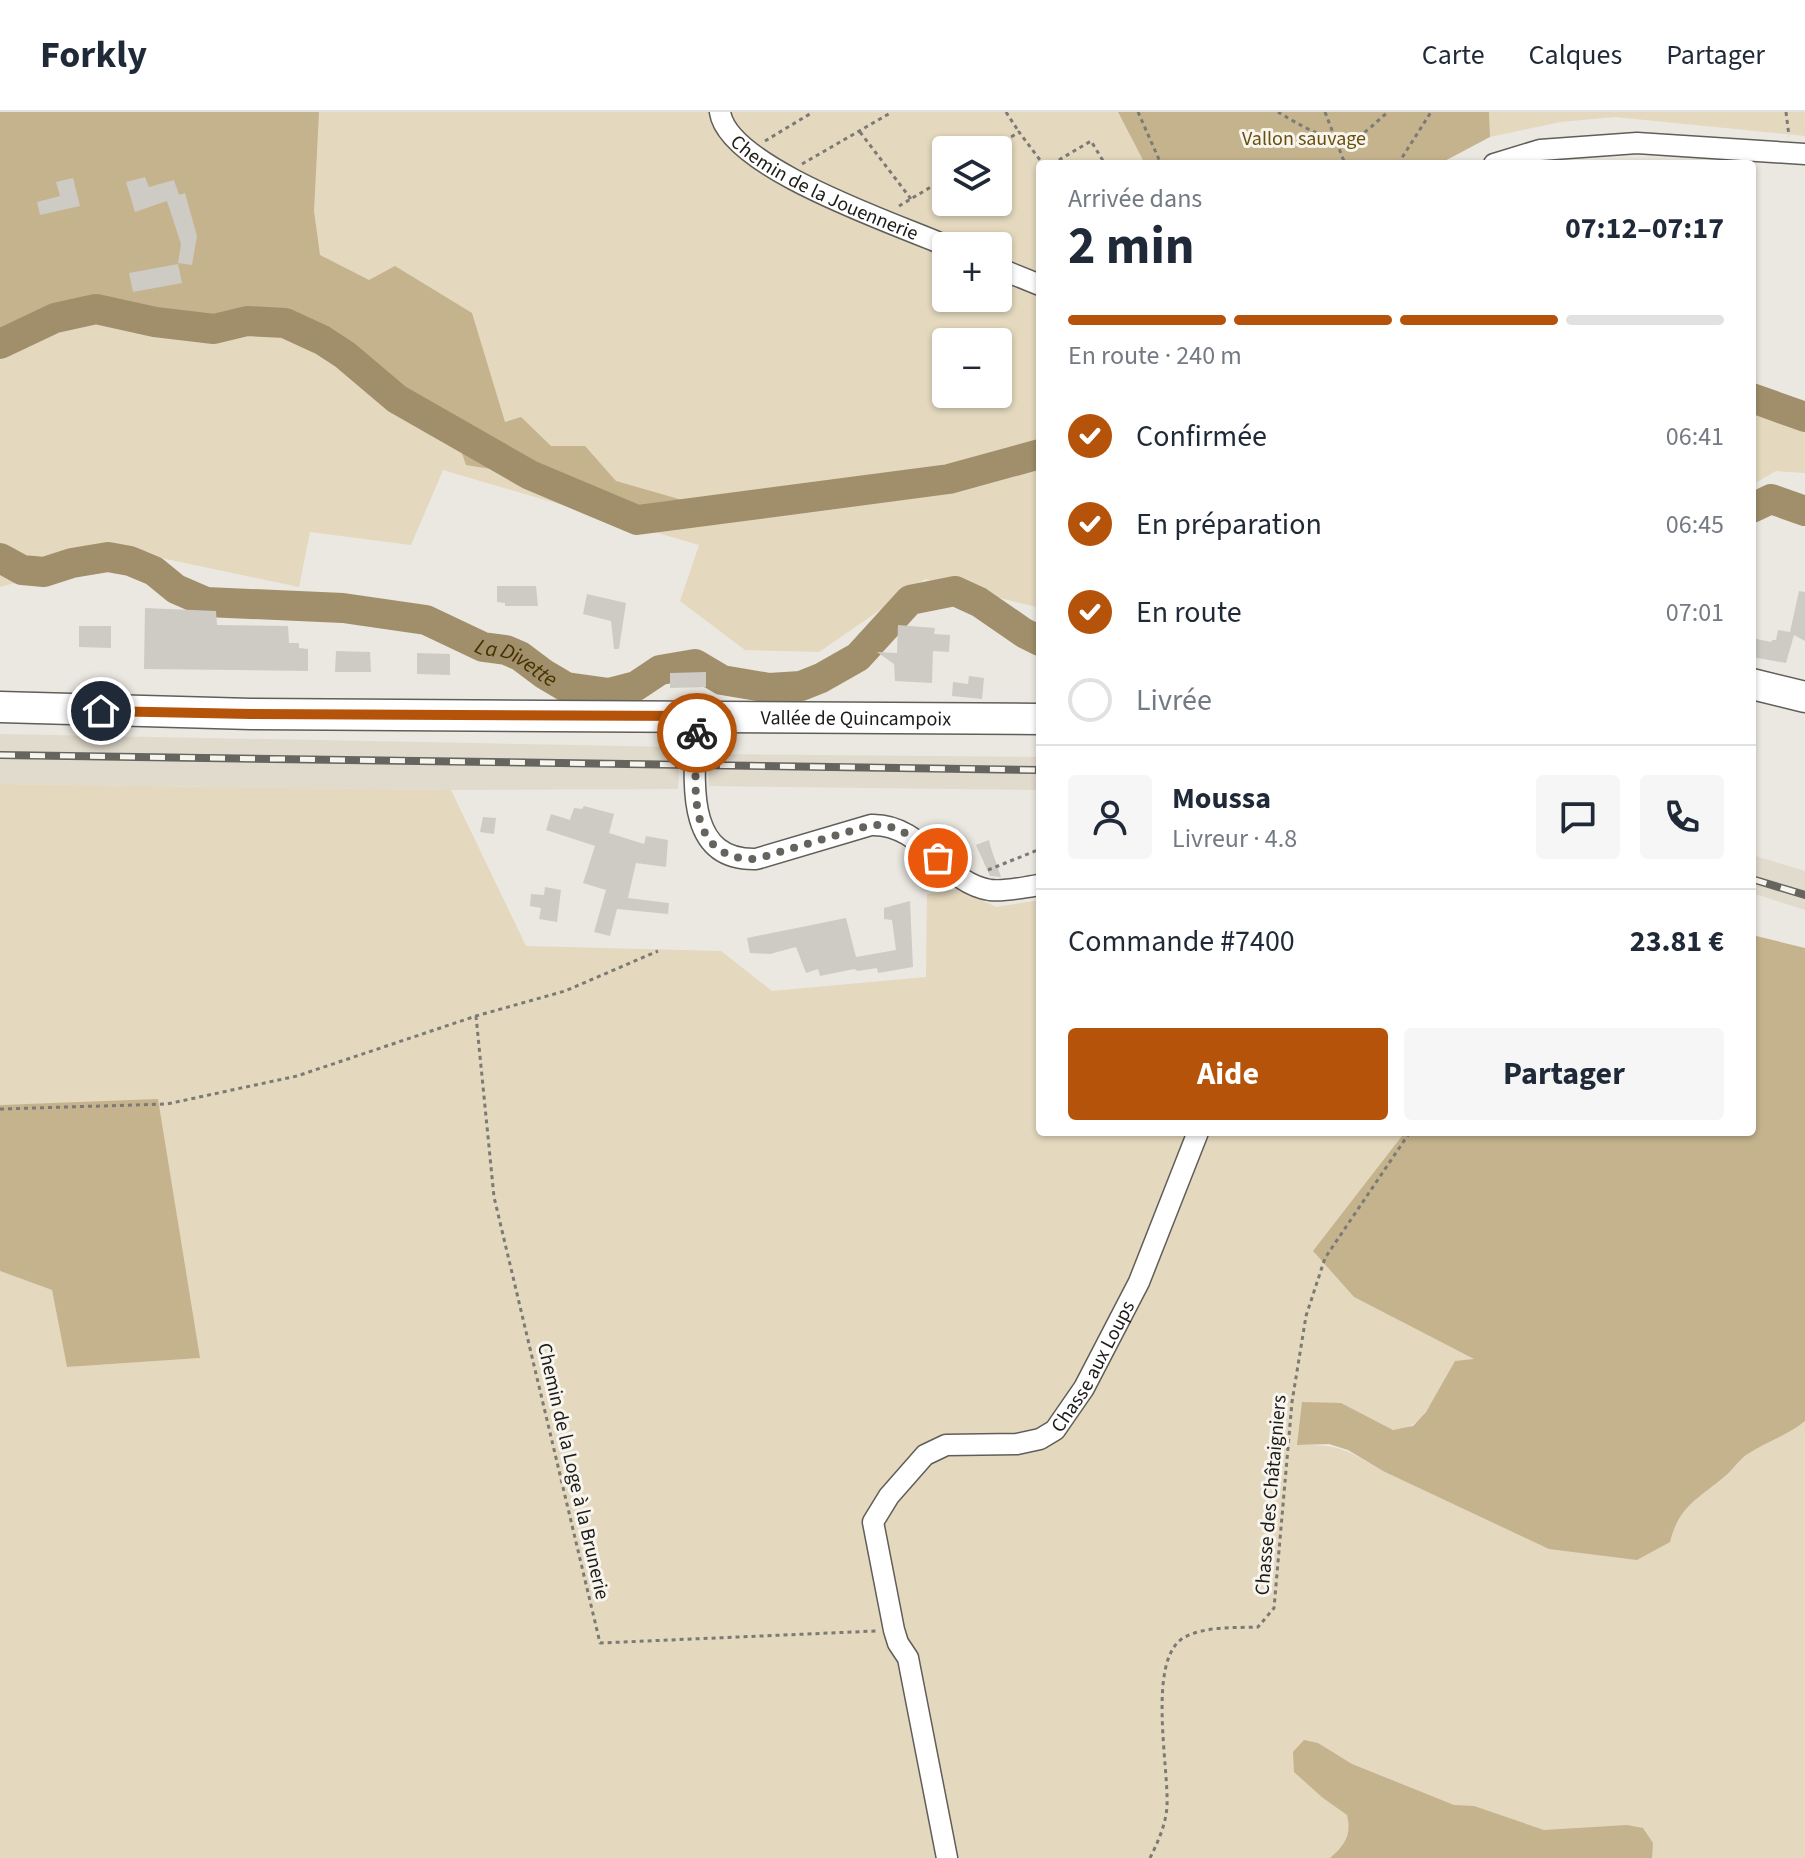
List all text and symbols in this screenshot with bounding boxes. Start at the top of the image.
text: Forkly [40,28,147,82]
text: Carte [1422,35,1485,75]
text: Calques [1529,35,1622,75]
text: Partager [1666,35,1765,75]
park label: Vallon sauvage [1242,125,1366,153]
street label: Chemin de la Jouennerie [724,129,922,248]
map controls [932,136,1012,408]
button: layers [932,136,1012,216]
text: Arrivée dans [1068,180,1202,217]
text: 07:12–07:17 [1565,207,1724,250]
text: 2 min [1068,210,1195,284]
button: + [932,232,1012,312]
button: − [932,328,1012,408]
text: En route · 240 m [1068,337,1242,374]
icon: check [1068,414,1112,458]
text: Confirmée [1136,415,1267,458]
text: 06:41 [1666,418,1724,455]
icon: check [1068,502,1112,546]
text: En préparation [1136,503,1322,546]
text: 06:45 [1666,506,1724,543]
icon: check [1068,590,1112,634]
text: En route [1136,591,1242,634]
text: 07:01 [1666,594,1724,631]
water label: La Divette [469,630,563,695]
pin [67,677,135,745]
text: Livrée [1136,679,1212,722]
icon: home [79,689,123,733]
courier [657,693,737,773]
street label: Vallée de Quincampoix [761,704,951,733]
icon: bike [675,711,719,755]
button: person [1068,775,1152,859]
button: chat [1536,775,1620,859]
button: phone [1640,775,1724,859]
text: Moussa [1172,777,1271,820]
text: Livreur · 4.8 [1172,820,1297,857]
pin [904,824,972,892]
icon: bag [916,836,960,880]
text: Commande #7400 [1068,920,1295,963]
text: 23.81 € [1630,920,1724,963]
button: Aide [1068,1028,1388,1120]
button: Partager [1404,1028,1724,1120]
street label: Chasse aux Loups [1045,1296,1142,1438]
street label: Chemin de la Loge à la Brunerie [530,1340,616,1602]
street label: Chasse des Châtaigniers [1248,1394,1294,1596]

